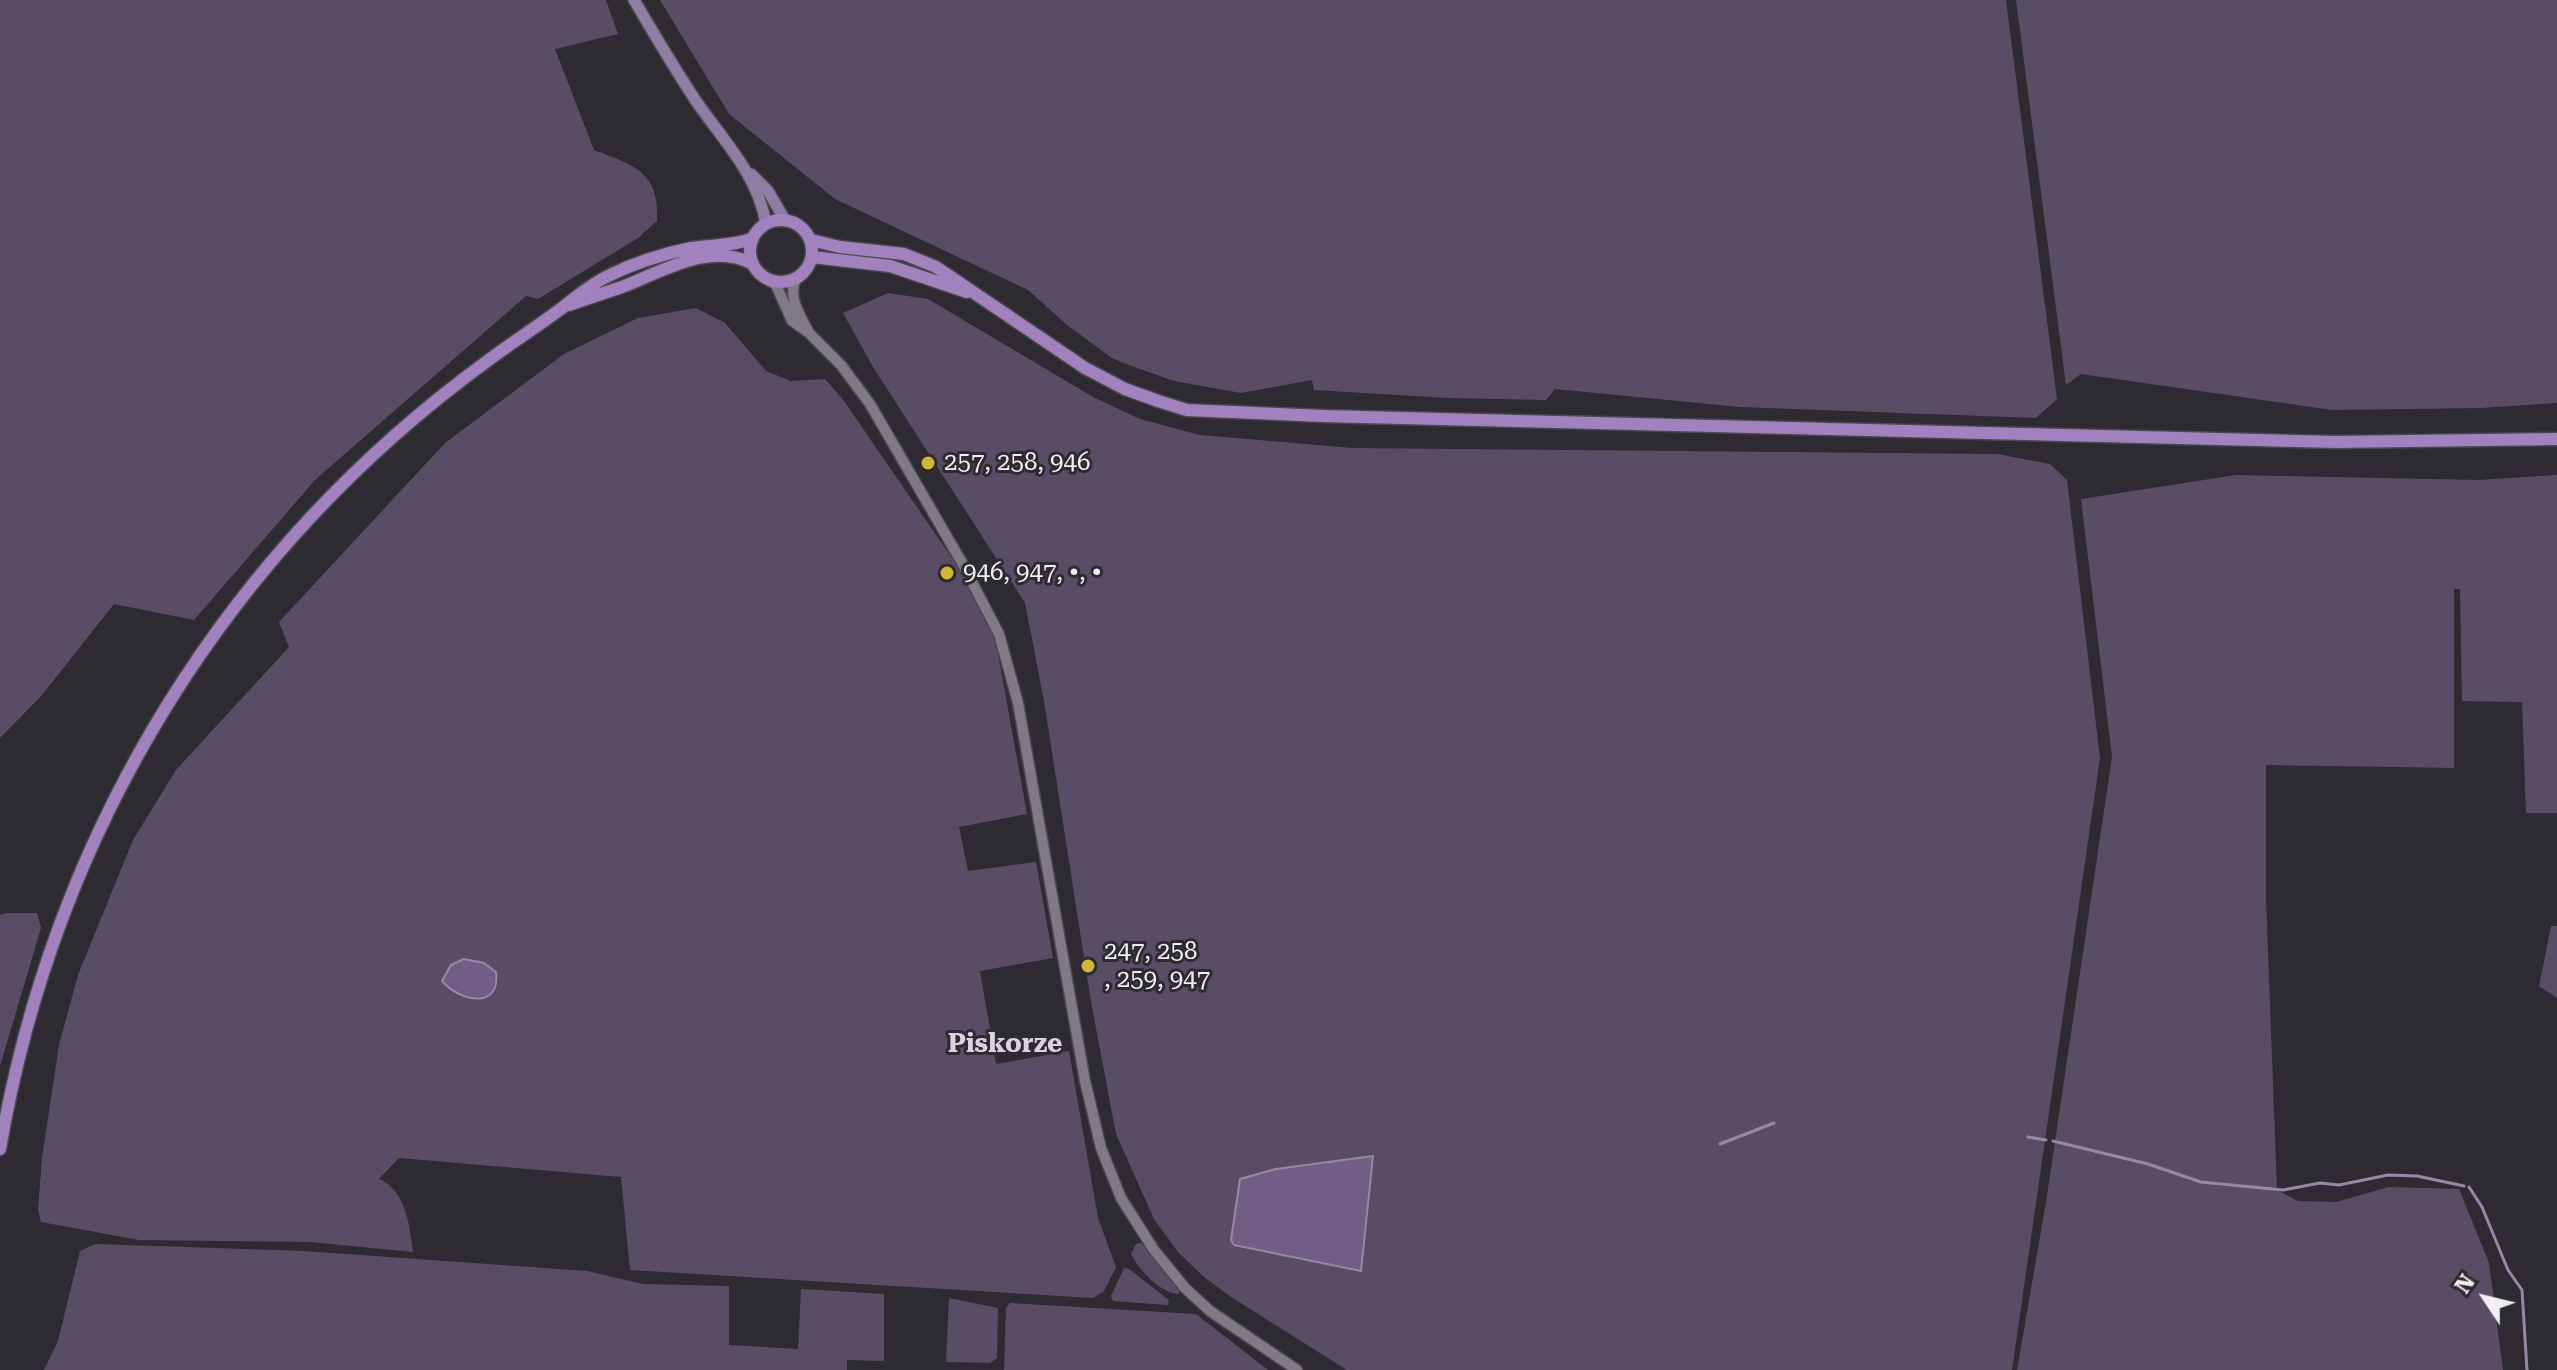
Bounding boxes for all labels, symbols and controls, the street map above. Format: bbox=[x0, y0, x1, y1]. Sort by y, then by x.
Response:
place label: 257, 258, 946 bbox=[944, 449, 1090, 477]
marker: 257, 258, 946 bbox=[919, 454, 937, 472]
place label: 946, 947, •, • bbox=[963, 559, 1102, 587]
marker: 946, 947, •, • bbox=[938, 564, 956, 582]
place label: 247, 258 , 259, 947 bbox=[1104, 938, 1210, 994]
marker: 247, 258 , 259, 947 bbox=[1079, 957, 1097, 975]
district label: Piskorze bbox=[948, 1028, 1062, 1060]
north arrow bbox=[2445, 1258, 2525, 1338]
text: N bbox=[2450, 1270, 2480, 1298]

